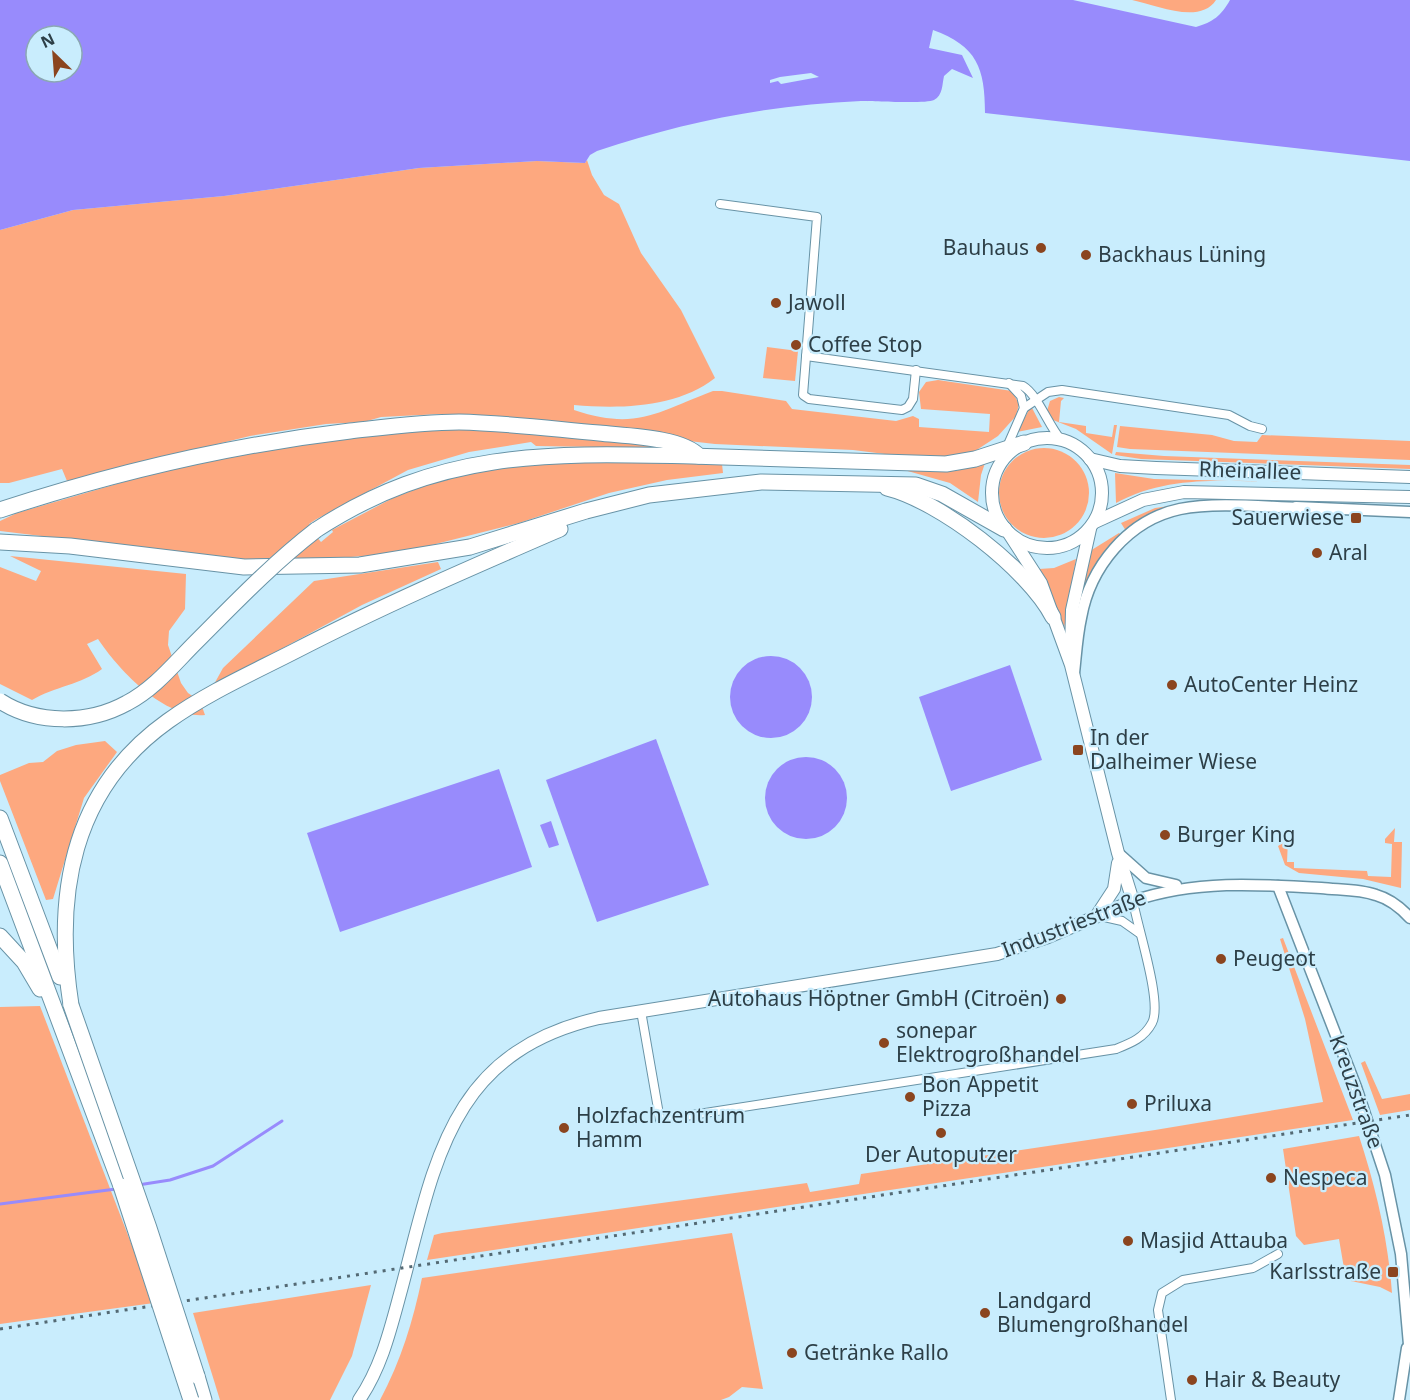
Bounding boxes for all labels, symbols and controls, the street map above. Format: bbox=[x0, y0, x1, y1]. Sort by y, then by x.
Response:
north arrow bbox=[24, 24, 84, 84]
text: N bbox=[37, 28, 58, 53]
place label: Bauhaus bbox=[943, 233, 1029, 261]
place label: Backhaus Lüning bbox=[1098, 240, 1266, 268]
marker: Bauhaus bbox=[1034, 241, 1048, 255]
marker: Backhaus Lüning bbox=[1079, 248, 1093, 262]
place label: Jawoll bbox=[786, 288, 846, 316]
marker: Jawoll bbox=[769, 296, 783, 310]
place label: Coffee Stop bbox=[808, 330, 922, 358]
marker: Coffee Stop bbox=[789, 338, 803, 352]
street label: Rheinallee bbox=[1198, 454, 1302, 486]
place label: Sauerwiese bbox=[1232, 503, 1344, 531]
marker: Sauerwiese bbox=[1349, 511, 1363, 525]
place label: Aral bbox=[1329, 538, 1368, 566]
marker: Aral bbox=[1310, 546, 1324, 560]
place label: AutoCenter Heinz bbox=[1184, 670, 1358, 698]
marker: AutoCenter Heinz bbox=[1165, 678, 1179, 692]
place label: In der Dalheimer Wiese bbox=[1090, 723, 1257, 775]
marker: In der Dalheimer Wiese bbox=[1071, 743, 1085, 757]
place label: Burger King bbox=[1177, 820, 1295, 848]
marker: Burger King bbox=[1158, 828, 1172, 842]
street label: Industriestraße bbox=[998, 883, 1150, 963]
place label: Peugeot bbox=[1233, 944, 1316, 972]
marker: Peugeot bbox=[1214, 952, 1228, 966]
place label: Autohaus Höptner GmbH (Citroën) bbox=[708, 984, 1049, 1012]
marker: Autohaus Höptner GmbH (Citroën) bbox=[1054, 992, 1068, 1006]
place label: sonepar Elektrogroßhandel bbox=[896, 1016, 1080, 1068]
street label: Kreuzstraße bbox=[1323, 1031, 1390, 1152]
marker: sonepar Elektrogroßhandel bbox=[877, 1036, 891, 1050]
place label: Bon Appetit Pizza bbox=[922, 1070, 1039, 1122]
place label: Priluxa bbox=[1144, 1089, 1212, 1117]
marker: Bon Appetit Pizza bbox=[903, 1090, 917, 1104]
marker: Priluxa bbox=[1125, 1097, 1139, 1111]
place label: Holzfachzentrum Hamm bbox=[576, 1101, 745, 1153]
marker: Holzfachzentrum Hamm bbox=[557, 1121, 571, 1135]
marker: Der Autoputzer bbox=[934, 1126, 948, 1140]
place label: Der Autoputzer bbox=[865, 1140, 1017, 1168]
place label: Nespeca bbox=[1283, 1163, 1367, 1191]
marker: Nespeca bbox=[1264, 1171, 1278, 1185]
place label: Masjid Attauba bbox=[1140, 1226, 1288, 1254]
marker: Masjid Attauba bbox=[1121, 1234, 1135, 1248]
place label: Karlsstraße bbox=[1269, 1257, 1381, 1285]
marker: Karlsstraße bbox=[1386, 1265, 1400, 1279]
place label: Landgard Blumengroßhandel bbox=[997, 1286, 1189, 1338]
marker: Landgard Blumengroßhandel bbox=[978, 1306, 992, 1320]
place label: Getränke Rallo bbox=[804, 1338, 949, 1366]
marker: Getränke Rallo bbox=[785, 1346, 799, 1360]
place label: Hair & Beauty bbox=[1204, 1365, 1341, 1393]
marker: Hair & Beauty bbox=[1185, 1373, 1199, 1387]

